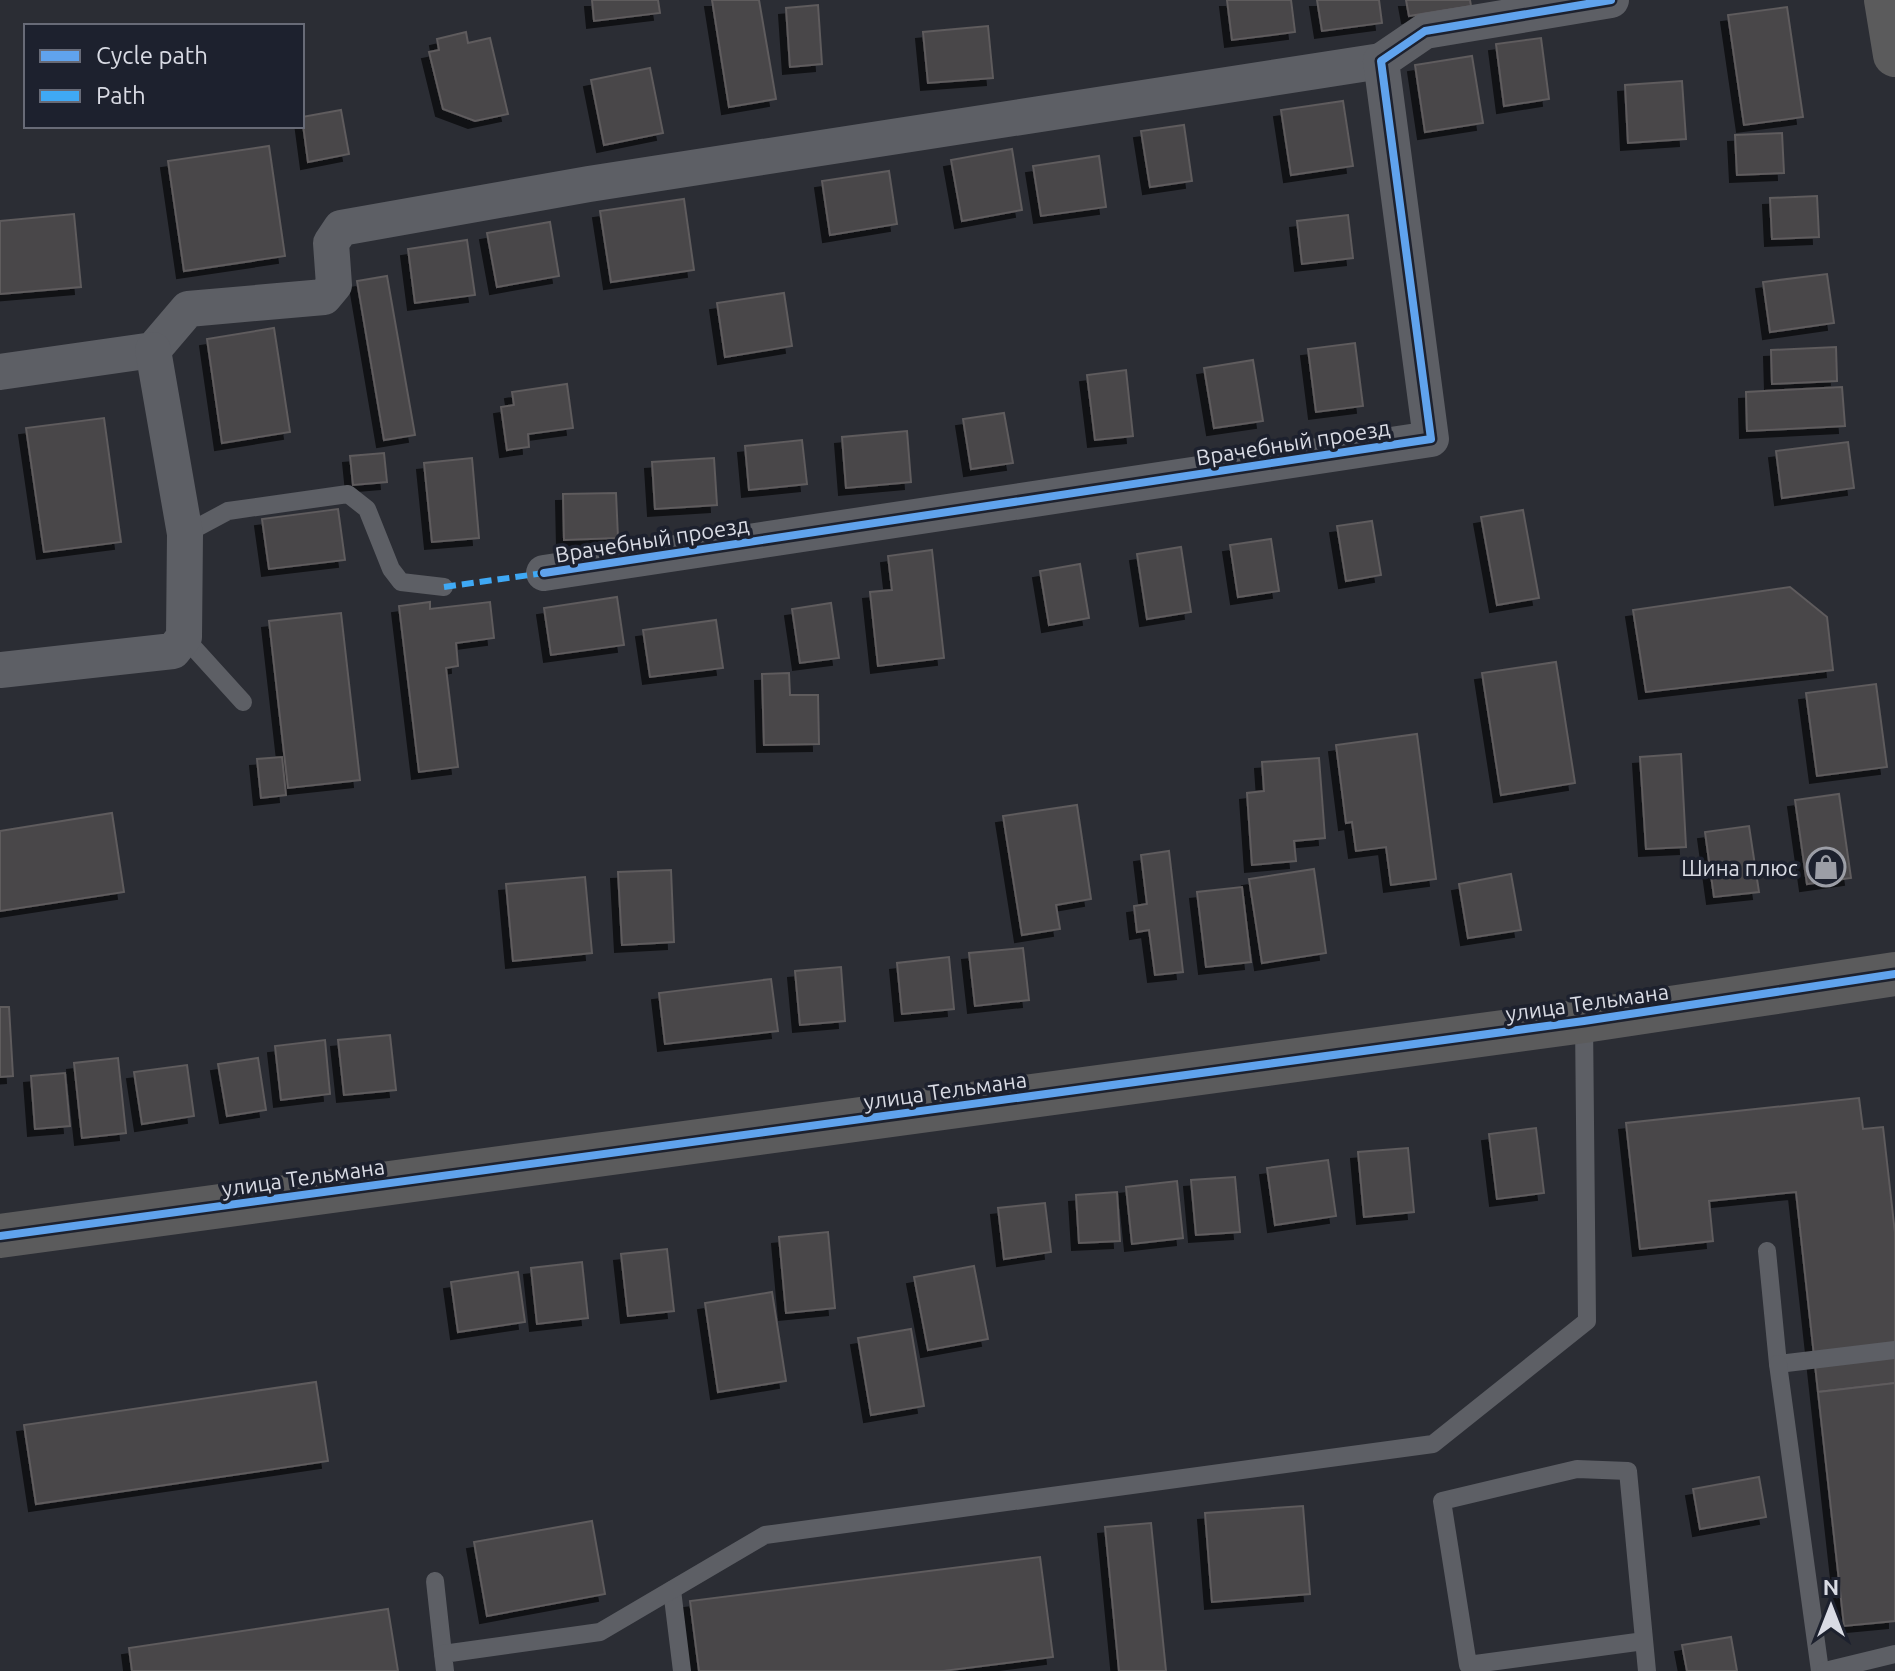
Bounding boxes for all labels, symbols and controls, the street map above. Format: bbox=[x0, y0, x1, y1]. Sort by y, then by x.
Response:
legend bbox=[24, 24, 304, 128]
text: Cycle path bbox=[96, 42, 208, 69]
text: Path bbox=[96, 82, 146, 109]
street label: Врачебный проезд bbox=[1194, 414, 1392, 470]
street label: Врачебный проезд bbox=[553, 511, 751, 567]
shop icon: Шина плюс bbox=[1805, 846, 1847, 888]
place label: Шина плюс bbox=[1681, 855, 1798, 880]
street label: улица Тельмана bbox=[1504, 978, 1670, 1026]
street label: улица Тельмана bbox=[862, 1066, 1028, 1114]
street label: улица Тельмана bbox=[220, 1153, 386, 1201]
north arrow bbox=[1791, 1567, 1871, 1647]
text: N bbox=[1823, 1574, 1839, 1599]

